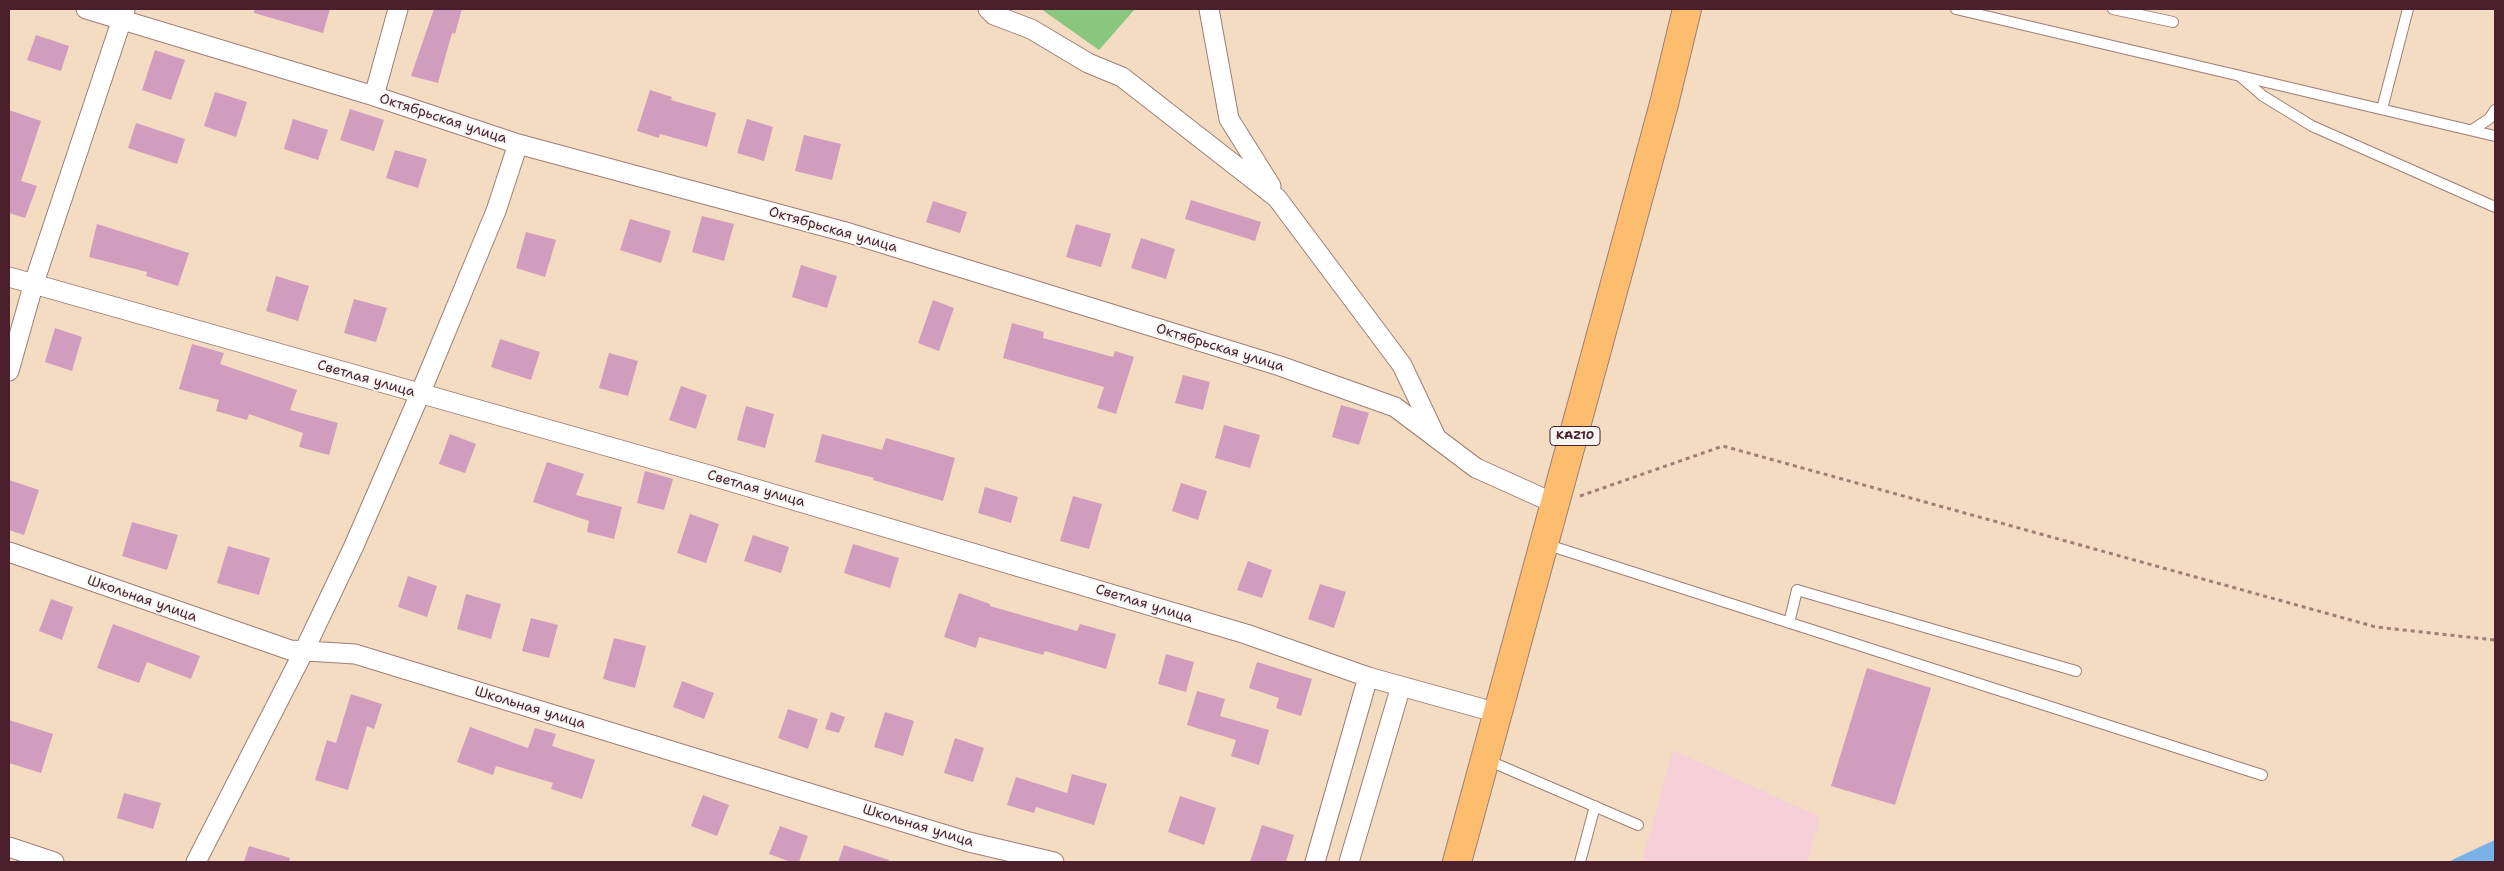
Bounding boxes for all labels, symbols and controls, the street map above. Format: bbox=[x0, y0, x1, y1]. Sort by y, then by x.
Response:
street label: Октябрьская улица bbox=[377, 90, 509, 148]
street label: Октябрьская улица bbox=[767, 204, 899, 256]
street label: Октябрьская улица bbox=[1154, 320, 1286, 376]
street label: Светлая улица bbox=[315, 357, 417, 401]
road number: KAZ10 bbox=[1550, 426, 1600, 446]
street label: Светлая улица bbox=[705, 467, 807, 511]
street label: Школьная улица bbox=[85, 572, 199, 626]
street label: Светлая улица bbox=[1093, 581, 1195, 627]
street label: Школьная улица bbox=[472, 683, 588, 733]
street label: Школьная улица bbox=[860, 801, 976, 851]

